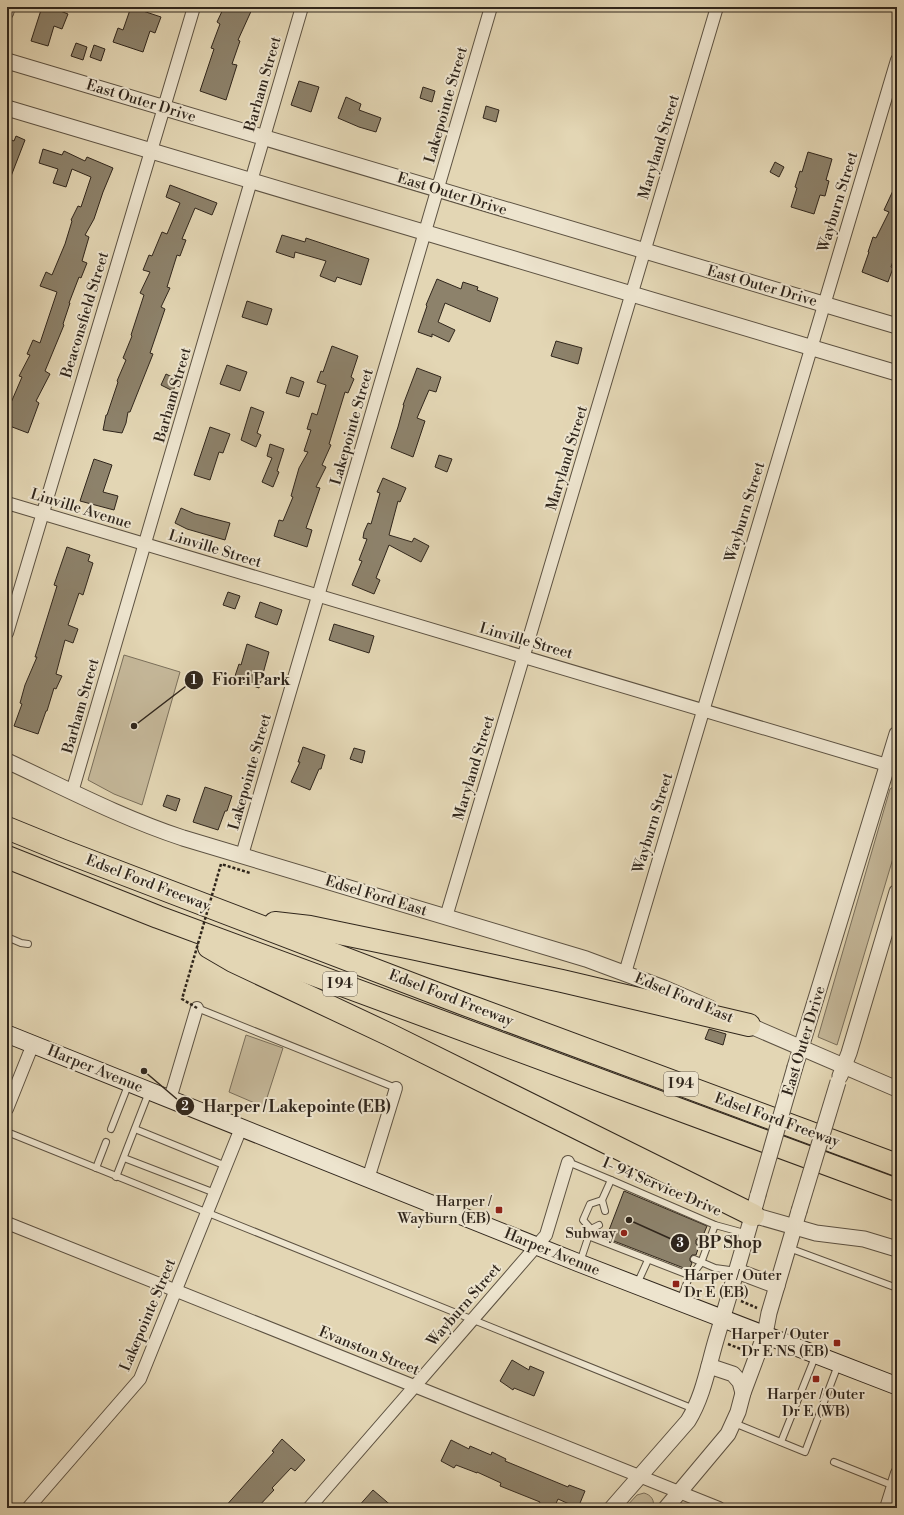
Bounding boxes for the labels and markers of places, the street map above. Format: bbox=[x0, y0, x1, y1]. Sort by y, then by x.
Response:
callout: Fiori Park bbox=[184, 666, 298, 694]
callout: Harper / Lakepointe (EB) bbox=[175, 1092, 399, 1120]
place label: Harper / Wayburn (EB) bbox=[397, 1192, 492, 1228]
marker: Harper / Wayburn (EB) bbox=[494, 1205, 504, 1215]
place label: Subway bbox=[565, 1224, 617, 1243]
marker: Subway bbox=[619, 1228, 629, 1238]
callout: BP Shop bbox=[670, 1229, 771, 1257]
place label: Harper / Outer Dr E (EB) bbox=[684, 1266, 782, 1302]
marker: Harper / Outer Dr E (EB) bbox=[671, 1279, 681, 1289]
place label: Harper / Outer Dr E NS (EB) bbox=[731, 1325, 830, 1361]
marker: Harper / Outer Dr E NS (EB) bbox=[832, 1338, 842, 1348]
marker: Harper / Outer Dr E (WB) bbox=[811, 1374, 821, 1384]
place label: Harper / Outer Dr E (WB) bbox=[767, 1385, 865, 1421]

